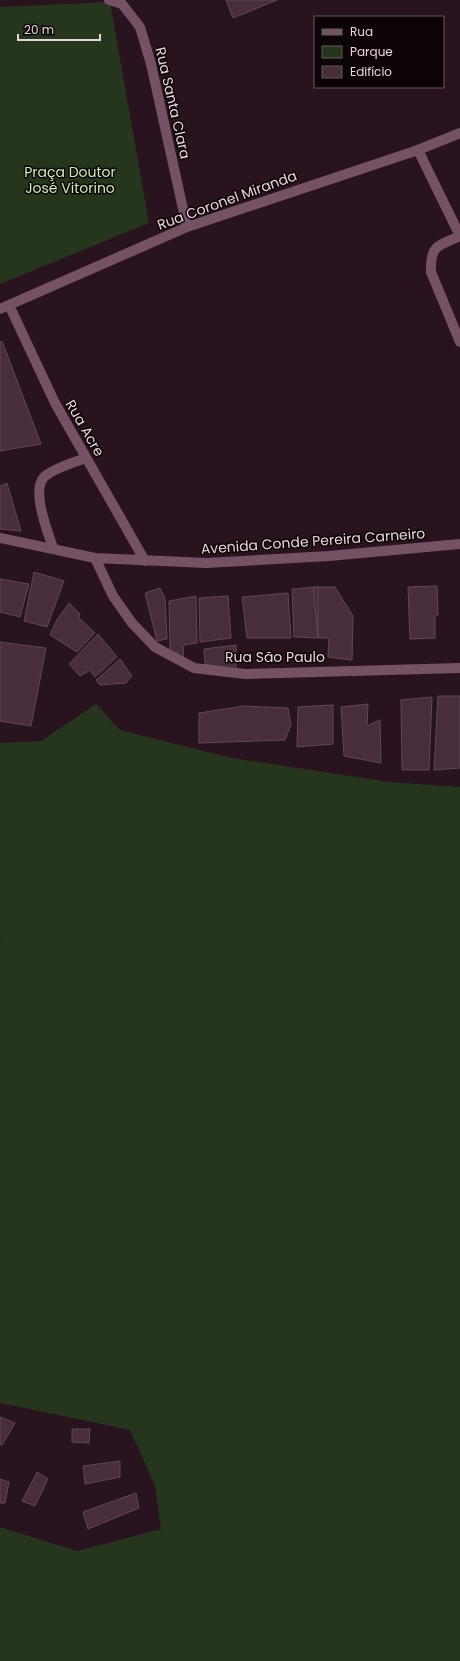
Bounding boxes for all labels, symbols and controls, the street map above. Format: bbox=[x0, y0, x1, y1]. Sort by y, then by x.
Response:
scale bar bbox=[18, 16, 100, 42]
legend bbox=[314, 16, 444, 88]
text: 20 m bbox=[24, 21, 54, 38]
text: Rua bbox=[350, 23, 373, 40]
text: Parque bbox=[350, 43, 393, 60]
street label: Rua Santa Clara bbox=[150, 45, 196, 161]
text: Edifício bbox=[350, 63, 392, 80]
park label: Praça Doutor José Vitorino bbox=[24, 162, 116, 198]
street label: Rua Coronel Miranda bbox=[154, 165, 300, 235]
street label: Rua Acre bbox=[61, 396, 109, 460]
street label: Avenida Conde Pereira Carneiro bbox=[200, 523, 426, 559]
street label: Rua São Paulo bbox=[225, 647, 325, 667]

